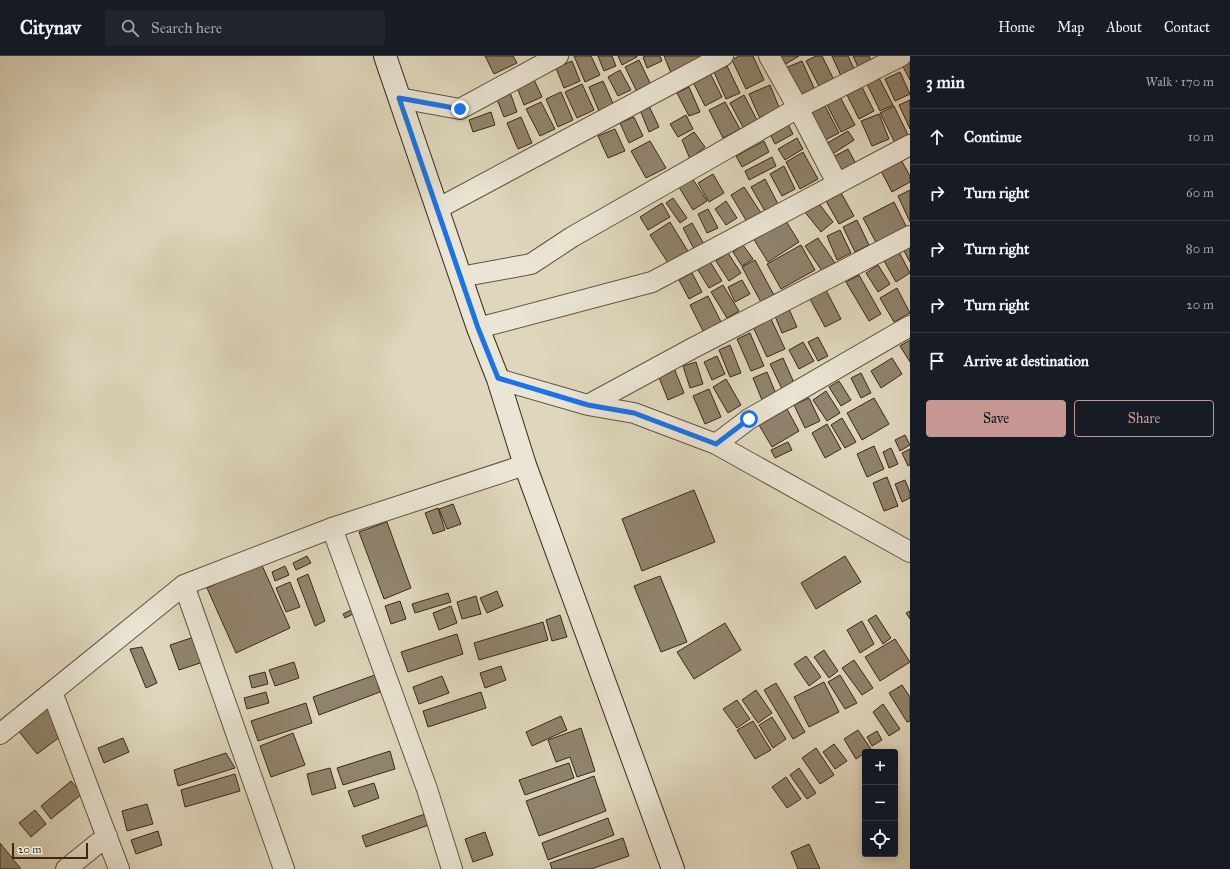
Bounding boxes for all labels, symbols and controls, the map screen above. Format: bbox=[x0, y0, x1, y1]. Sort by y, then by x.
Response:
search box bbox=[105, 10, 385, 46]
text: Citynav bbox=[20, 16, 81, 39]
icon: search bbox=[119, 17, 141, 39]
text: Search here bbox=[151, 19, 222, 37]
text: Home bbox=[998, 19, 1035, 36]
text: Map bbox=[1057, 19, 1084, 36]
text: About bbox=[1106, 19, 1142, 36]
text: Contact bbox=[1164, 19, 1210, 36]
text: 3 min bbox=[926, 72, 965, 93]
text: Walk · 170 m bbox=[1145, 74, 1214, 90]
route end bbox=[451, 100, 469, 118]
icon: ahead bbox=[926, 126, 948, 148]
text: Continue bbox=[964, 128, 1022, 146]
text: 10 m bbox=[1188, 129, 1214, 145]
icon: right bbox=[926, 182, 948, 204]
text: Turn right bbox=[964, 184, 1029, 202]
text: 60 m bbox=[1186, 185, 1214, 201]
icon: right bbox=[926, 238, 948, 260]
text: Turn right bbox=[964, 240, 1029, 258]
text: 80 m bbox=[1186, 241, 1214, 257]
icon: right bbox=[926, 294, 948, 316]
text: Turn right bbox=[964, 296, 1029, 314]
text: 20 m bbox=[1186, 297, 1214, 313]
icon: arrive bbox=[926, 350, 948, 372]
text: Arrive at destination bbox=[964, 352, 1089, 370]
button: Save bbox=[926, 400, 1066, 437]
button: Share bbox=[1074, 400, 1214, 437]
route start bbox=[740, 410, 758, 428]
map controls bbox=[862, 749, 898, 857]
button: + bbox=[862, 749, 898, 785]
button: − bbox=[862, 785, 898, 821]
button: locate bbox=[862, 821, 898, 857]
scale bar bbox=[12, 841, 88, 860]
text: 20 m bbox=[18, 843, 41, 856]

